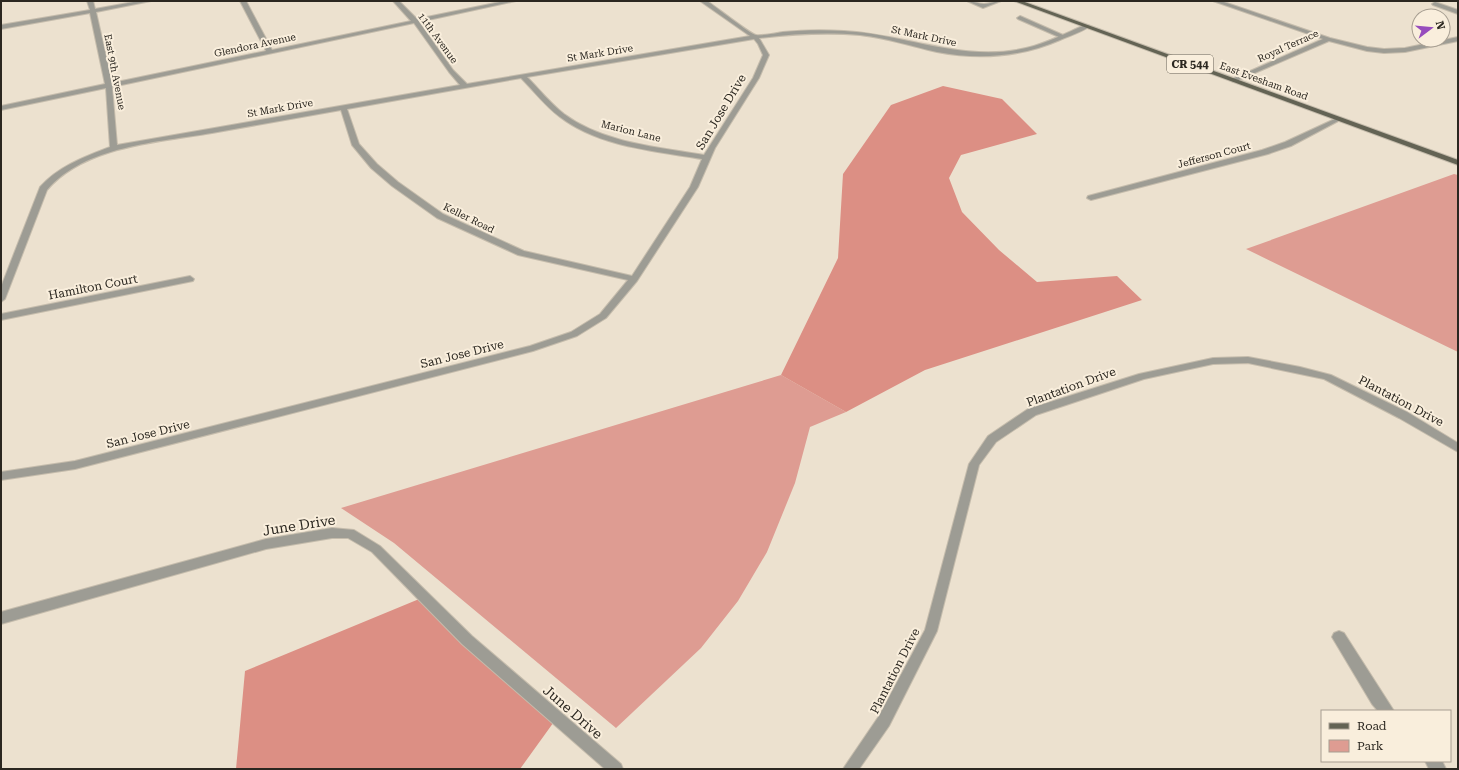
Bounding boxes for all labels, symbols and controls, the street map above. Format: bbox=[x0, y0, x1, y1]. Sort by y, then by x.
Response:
north arrow bbox=[1411, 8, 1451, 48]
street label: 11th Avenue bbox=[416, 11, 460, 66]
text: N bbox=[1433, 20, 1448, 32]
street label: St Mark Drive bbox=[890, 24, 958, 48]
street label: Royal Terrace bbox=[1256, 27, 1321, 64]
street label: Glendora Avenue bbox=[213, 31, 297, 59]
street label: East 9th Avenue bbox=[102, 33, 128, 111]
street label: St Mark Drive bbox=[566, 42, 634, 64]
road number: CR 544 bbox=[1167, 55, 1213, 73]
street label: East Evesham Road bbox=[1218, 60, 1310, 102]
street label: San Jose Drive bbox=[693, 71, 749, 152]
street label: St Mark Drive bbox=[246, 97, 314, 119]
street label: Marion Lane bbox=[600, 118, 662, 144]
street label: Jefferson Court bbox=[1176, 140, 1252, 170]
street label: Keller Road bbox=[442, 201, 497, 235]
street label: Hamilton Court bbox=[47, 271, 139, 303]
street label: San Jose Drive bbox=[419, 337, 506, 371]
street label: Plantation Drive bbox=[1024, 364, 1118, 410]
street label: Plantation Drive bbox=[1356, 373, 1446, 429]
street label: San Jose Drive bbox=[105, 417, 192, 451]
street label: June Drive bbox=[262, 511, 337, 539]
street label: Plantation Drive bbox=[867, 626, 923, 716]
street label: June Drive bbox=[540, 682, 606, 742]
legend bbox=[1321, 710, 1451, 762]
text: Road bbox=[1357, 719, 1387, 733]
text: Park bbox=[1357, 739, 1384, 753]

